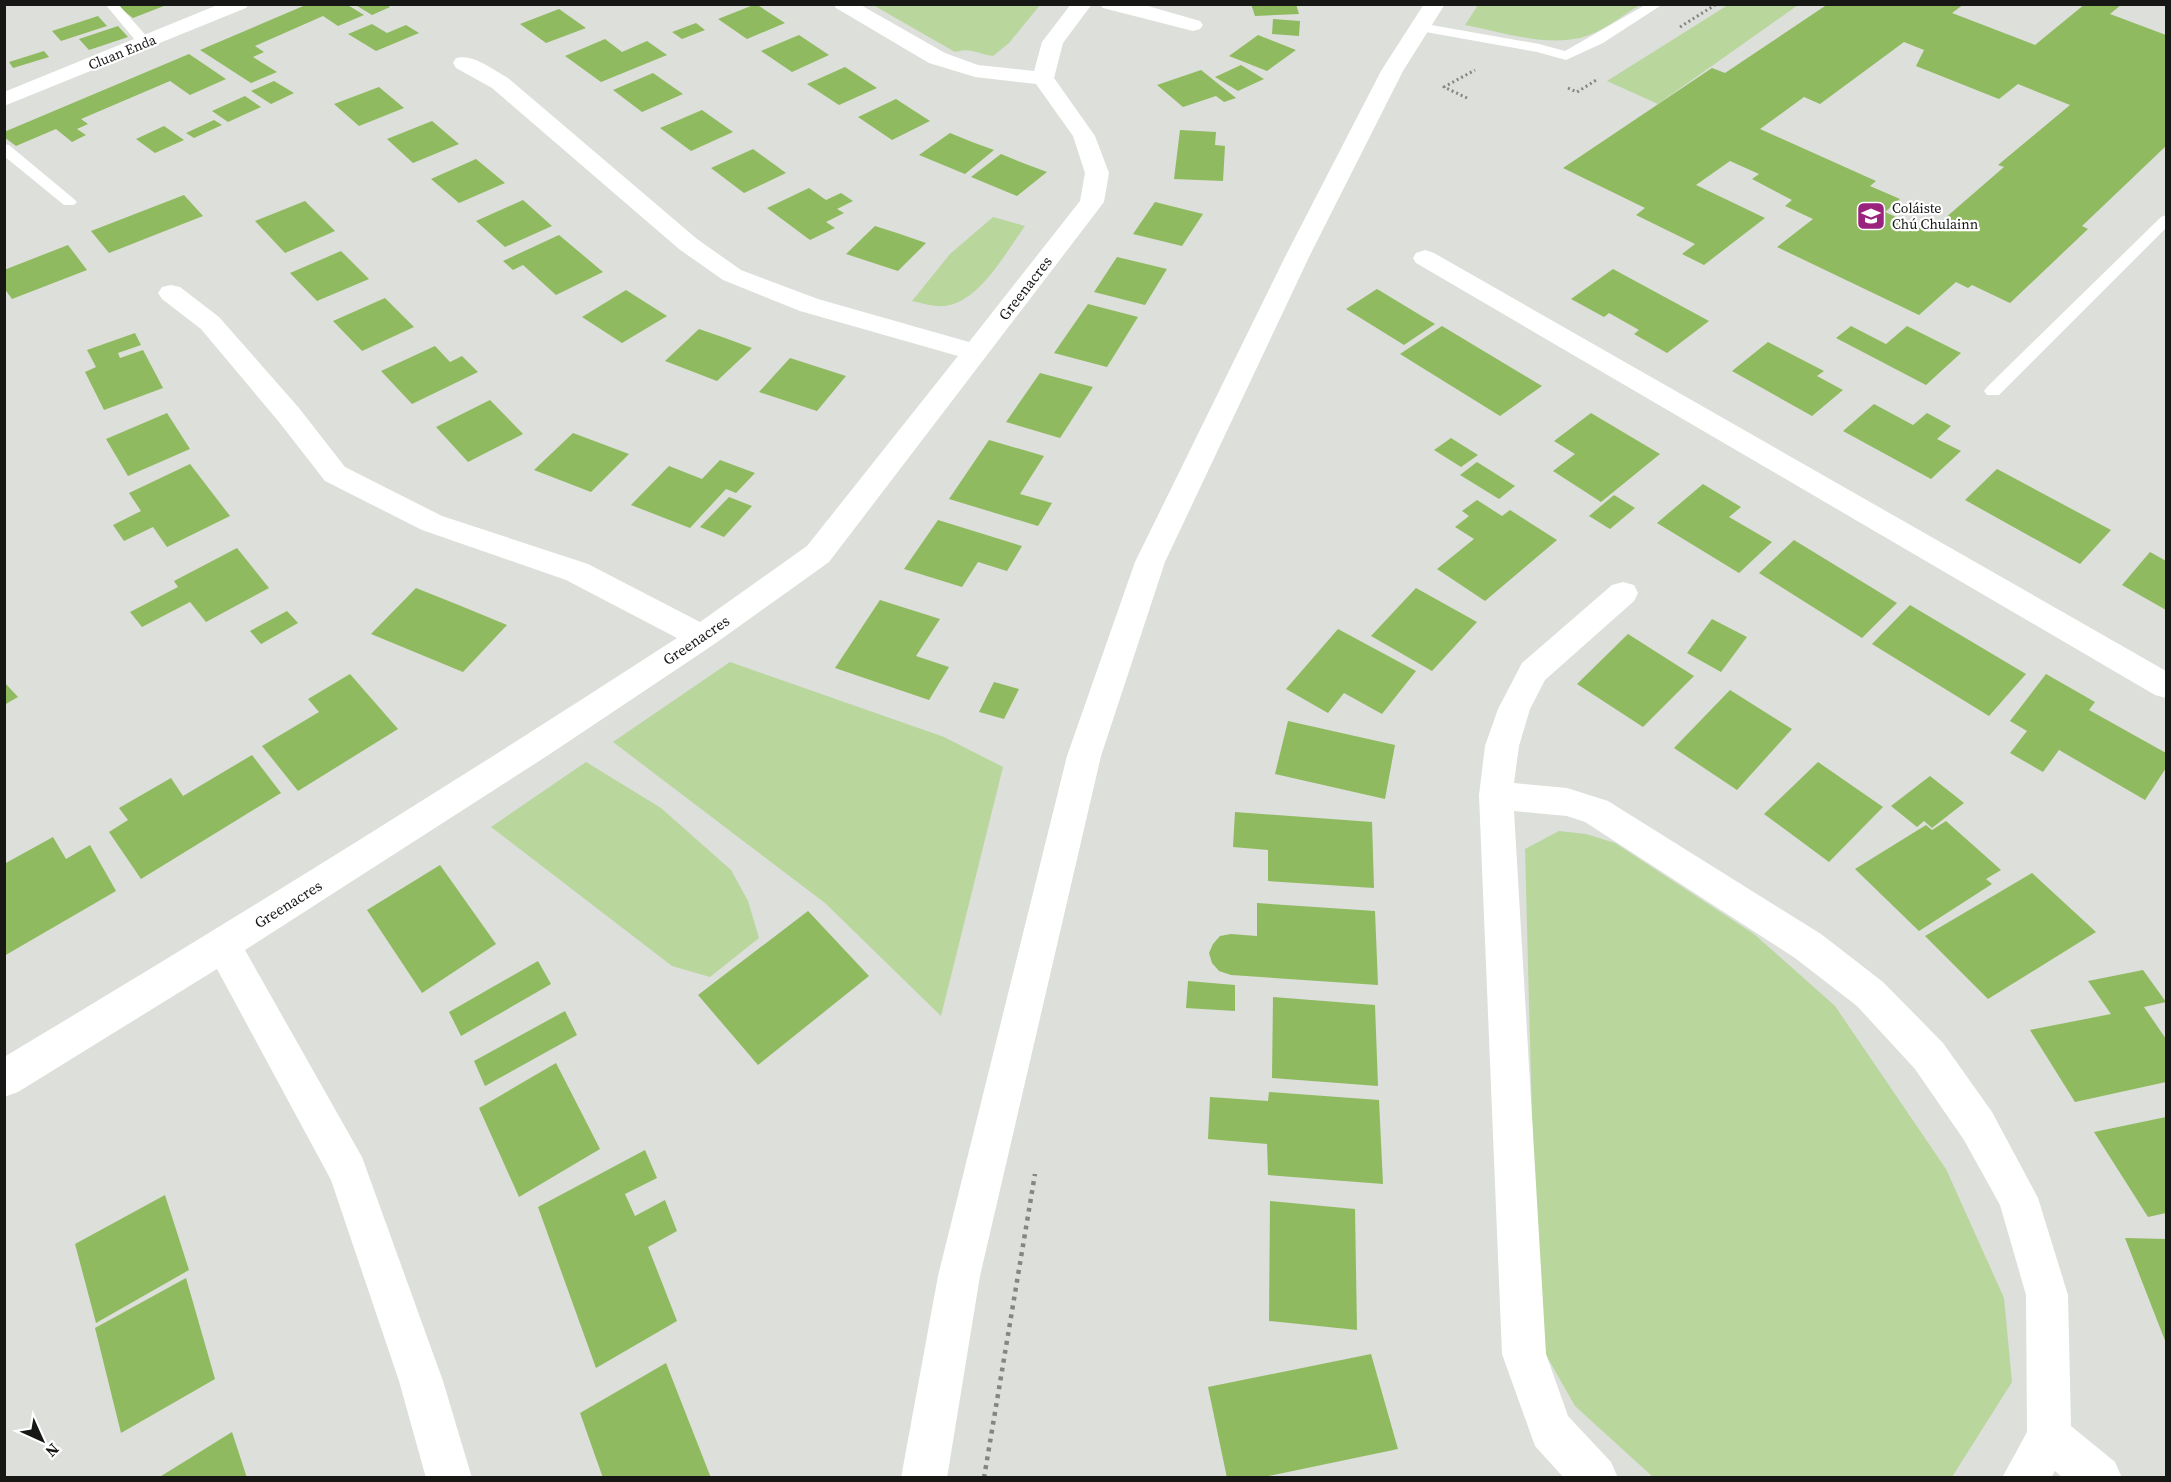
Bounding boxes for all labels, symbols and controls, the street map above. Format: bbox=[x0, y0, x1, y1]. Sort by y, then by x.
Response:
street label: Cluan Enda bbox=[85, 29, 160, 75]
place label: Coláiste Chú Chulainn bbox=[1892, 198, 1979, 234]
school or university icon: Coláiste Chú Chulainn bbox=[1855, 200, 1887, 232]
street label: Greenacres bbox=[993, 252, 1057, 324]
street label: Greenacres bbox=[659, 610, 733, 670]
street label: Greenacres bbox=[250, 875, 326, 933]
north arrow bbox=[12, 1410, 72, 1470]
text: N bbox=[40, 1439, 65, 1463]

